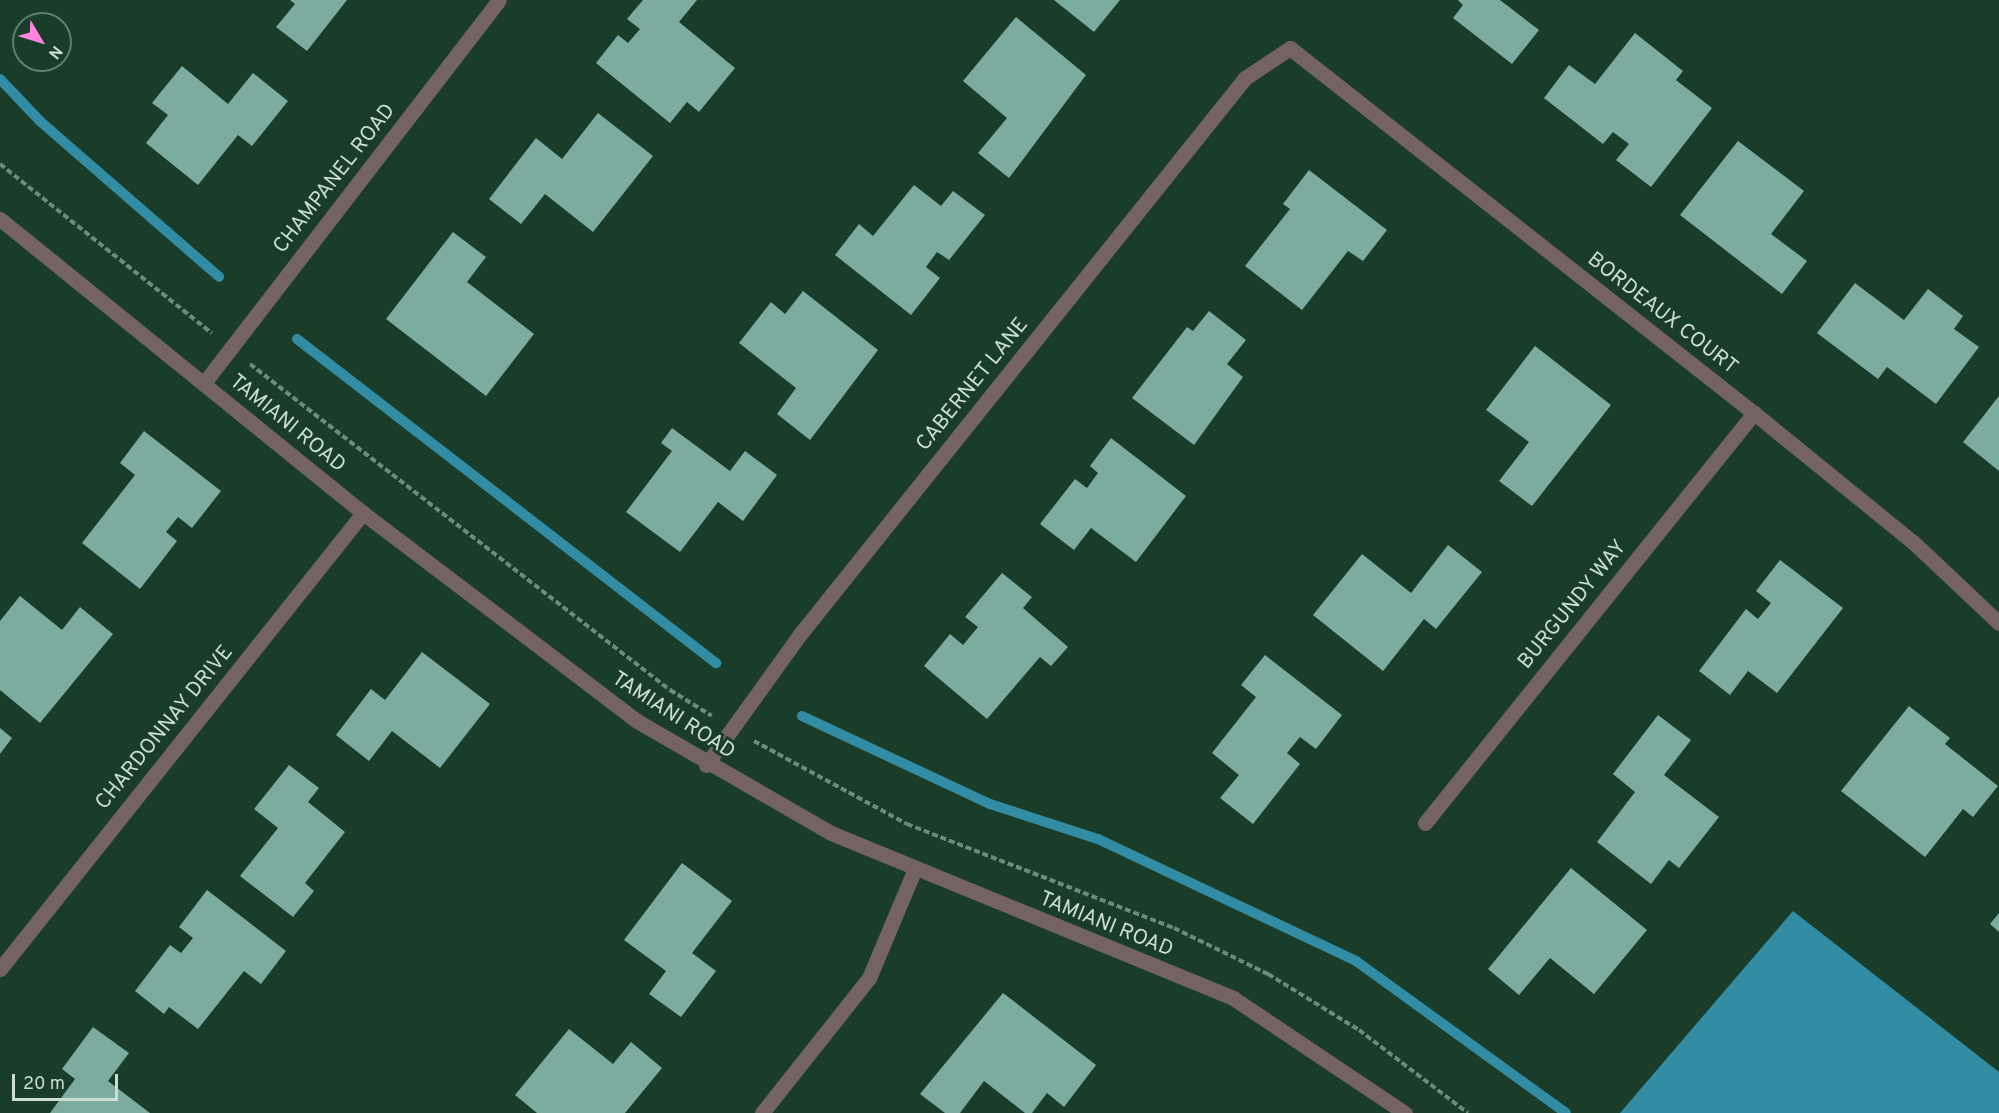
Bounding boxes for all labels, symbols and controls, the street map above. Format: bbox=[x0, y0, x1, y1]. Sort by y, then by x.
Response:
north arrow bbox=[12, 12, 72, 72]
text: N bbox=[43, 41, 66, 63]
street label: CHAMPANEL ROAD bbox=[269, 99, 401, 259]
street label: BORDEAUX COURT bbox=[1582, 247, 1742, 381]
street label: CABERNET LANE bbox=[911, 313, 1035, 457]
street label: TAMIANI ROAD bbox=[224, 370, 350, 478]
street label: BURGUNDY WAY bbox=[1513, 535, 1633, 675]
street label: CHARDONNAY DRIVE bbox=[91, 640, 239, 816]
street label: TAMIANI ROAD bbox=[607, 667, 739, 765]
street label: TAMIANI ROAD bbox=[1035, 887, 1177, 963]
scale bar bbox=[15, 1062, 122, 1100]
text: 20 m bbox=[23, 1073, 65, 1096]

